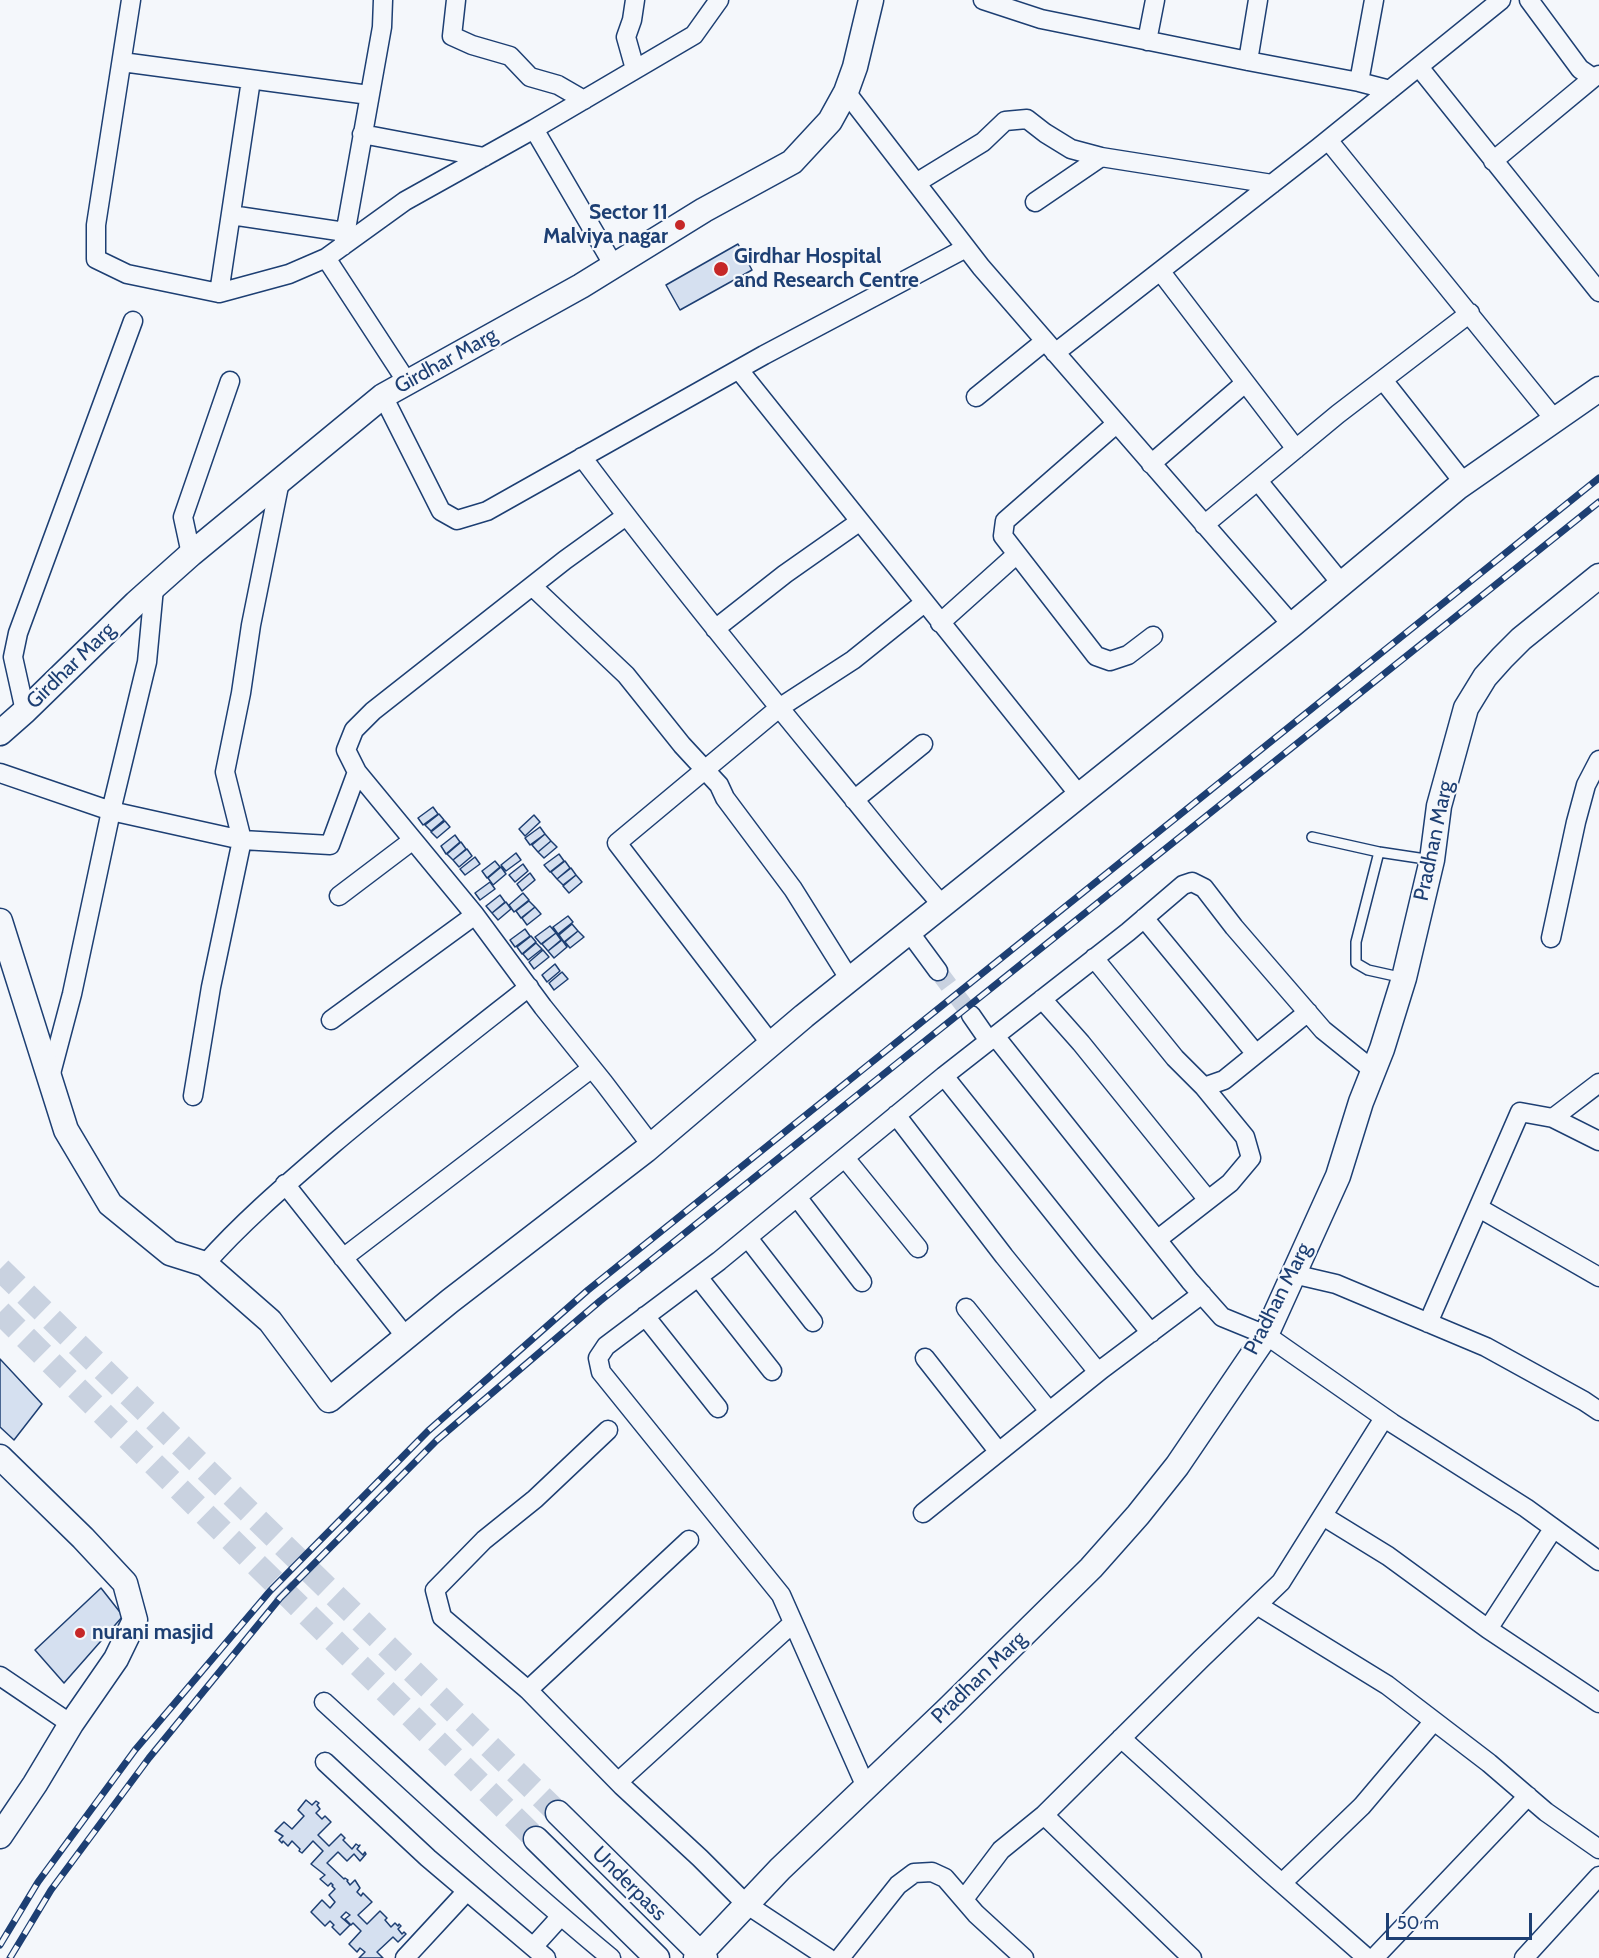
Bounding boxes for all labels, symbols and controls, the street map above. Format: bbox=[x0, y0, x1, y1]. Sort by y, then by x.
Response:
place label: Sector 11 Malviya nagar bbox=[543, 200, 668, 250]
marker: Sector 11 Malviya nagar bbox=[673, 218, 687, 232]
place label: Girdhar Hospital and Research Centre bbox=[734, 244, 919, 294]
marker: Girdhar Hospital and Research Centre bbox=[712, 260, 730, 278]
street label: Girdhar Marg bbox=[390, 323, 502, 399]
street label: Girdhar Marg bbox=[22, 618, 120, 714]
street label: Pradhan Marg bbox=[1409, 779, 1459, 903]
street label: Pradhan Marg bbox=[1239, 1239, 1317, 1359]
place label: nurani masjid bbox=[92, 1620, 213, 1646]
marker: nurani masjid bbox=[73, 1626, 87, 1640]
street label: Pradhan Marg bbox=[926, 1627, 1032, 1729]
street label: Underpass bbox=[587, 1842, 671, 1926]
scale bar bbox=[1389, 1901, 1534, 1939]
text: 50 m bbox=[1397, 1912, 1439, 1934]

